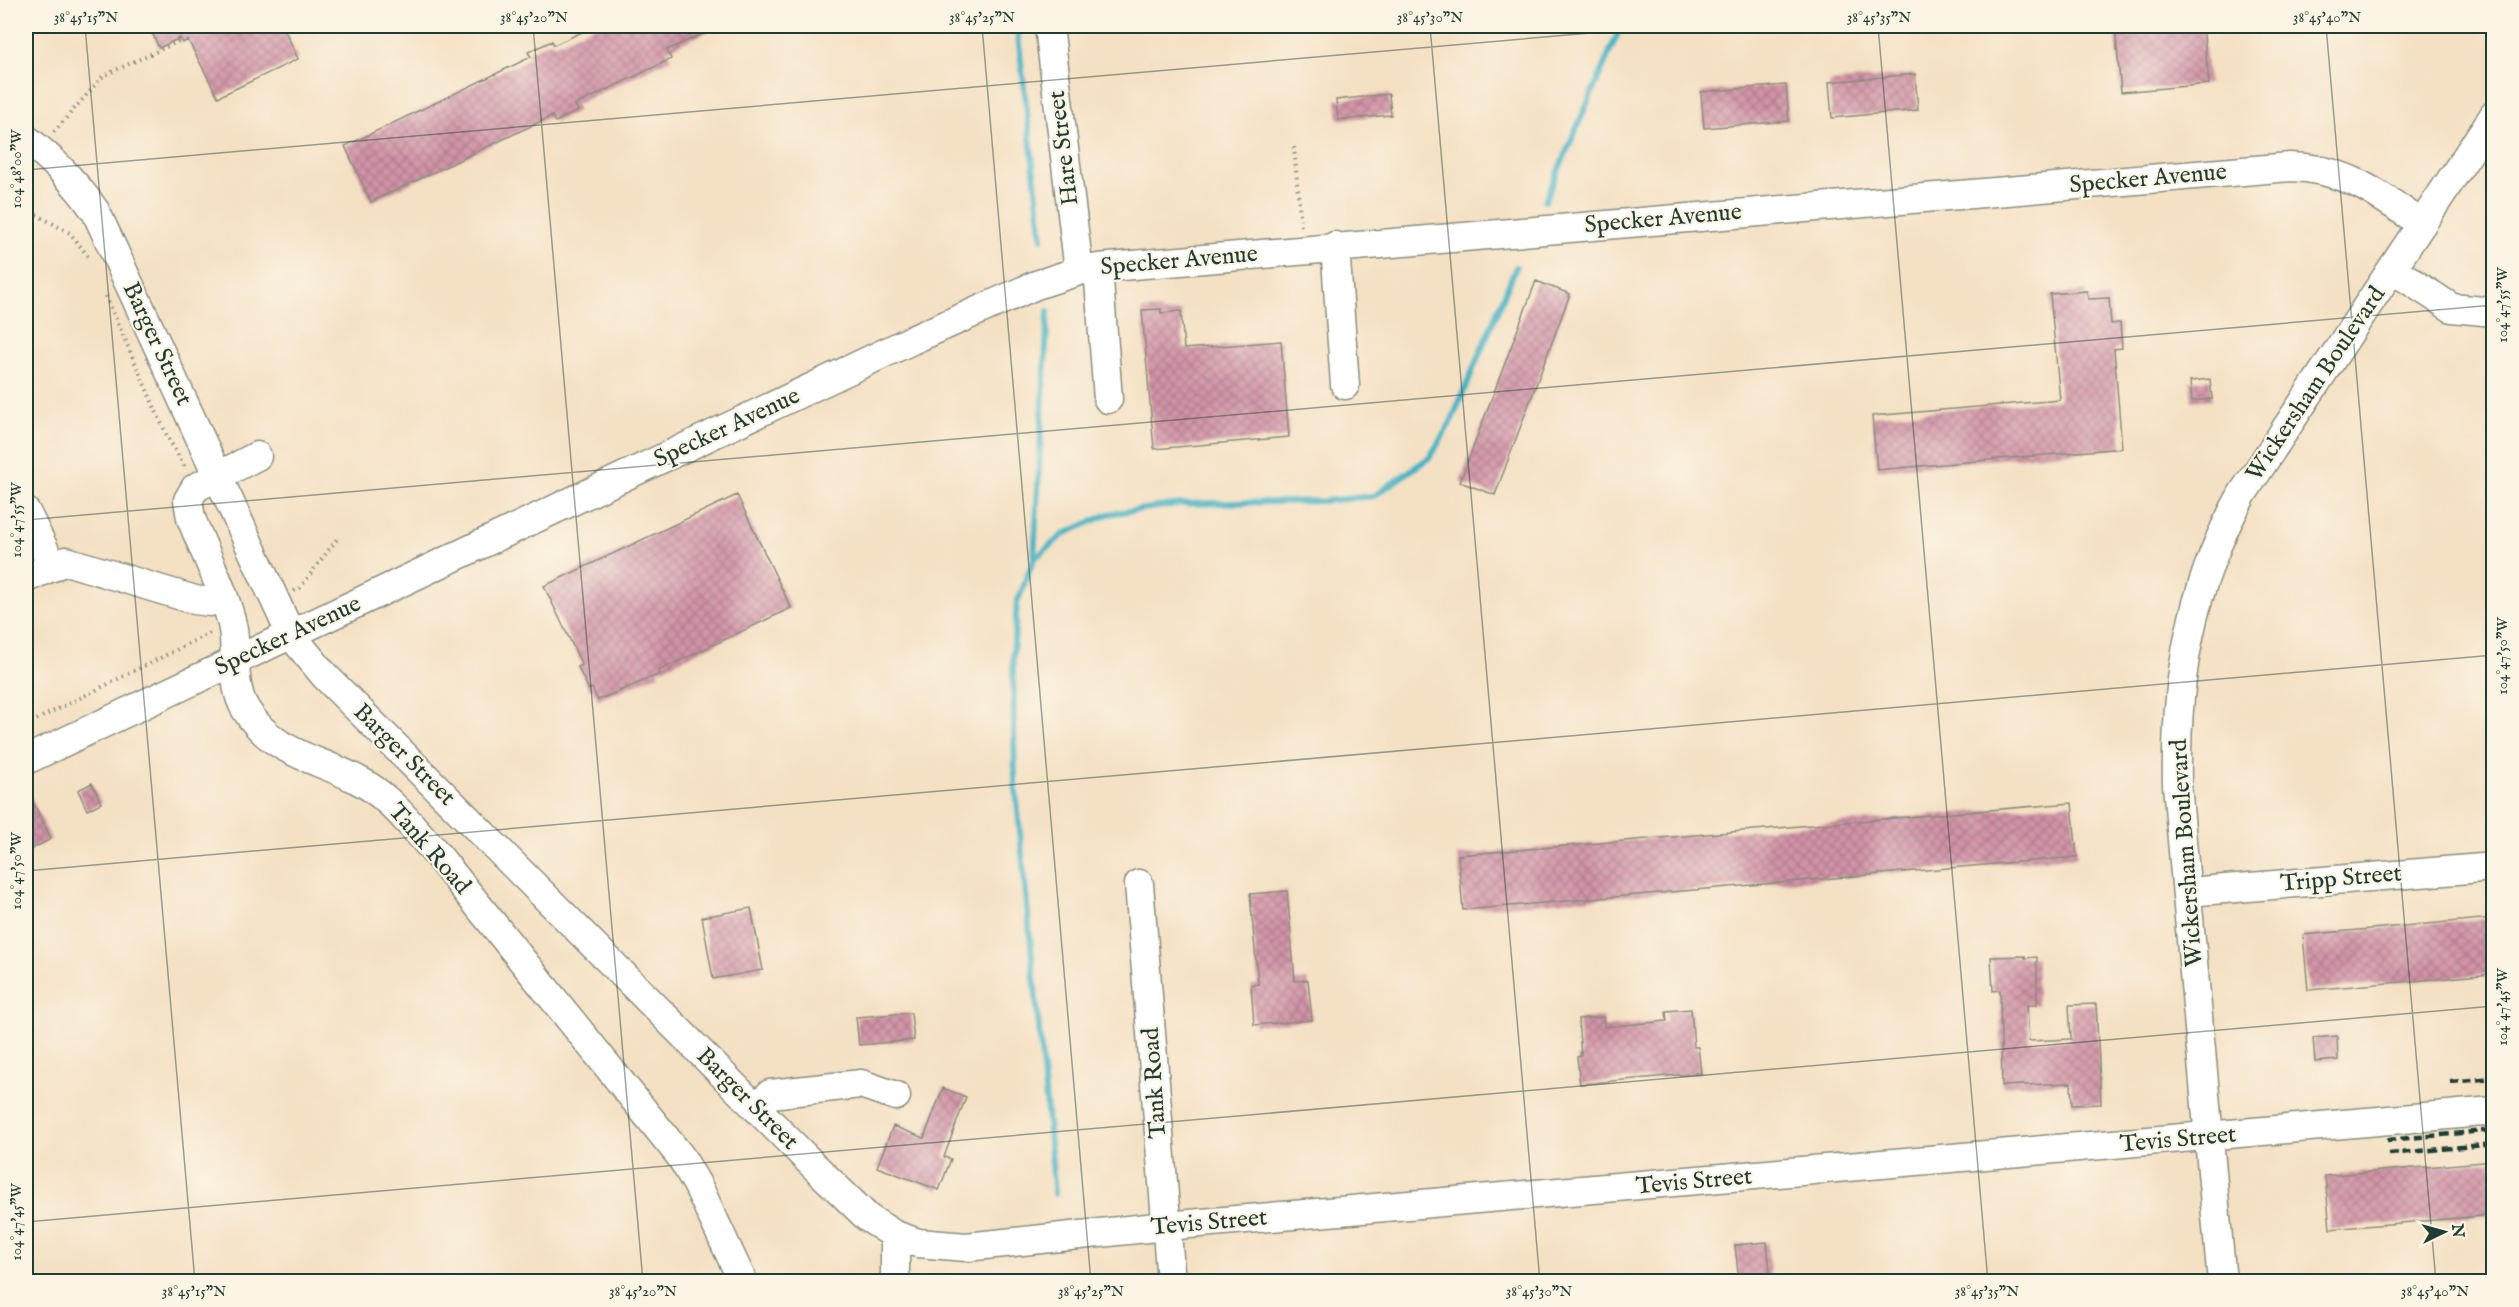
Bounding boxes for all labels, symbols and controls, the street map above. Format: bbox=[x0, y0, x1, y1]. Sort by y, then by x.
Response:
text: 38°45'15"N bbox=[54, 8, 118, 27]
text: 38°45'20"N bbox=[500, 8, 568, 27]
text: 38°45'25"N bbox=[949, 8, 1015, 27]
text: 38°45'30"N bbox=[1397, 8, 1463, 27]
text: 38°45'35"N bbox=[1847, 8, 1911, 27]
text: 38°45'40"N bbox=[2293, 8, 2361, 27]
street label: Hare Street bbox=[1042, 89, 1086, 207]
text: 104°48'00"W bbox=[7, 129, 26, 208]
street label: Specker Avenue bbox=[2068, 157, 2228, 201]
street label: Specker Avenue bbox=[1583, 197, 1743, 241]
street label: Specker Avenue bbox=[1099, 239, 1259, 283]
text: 104°47'55"W bbox=[2493, 266, 2512, 343]
street label: Barger Street bbox=[115, 277, 199, 411]
street label: Wickersham Boulevard bbox=[2239, 280, 2393, 487]
street label: Specker Avenue bbox=[649, 381, 805, 475]
text: 104°47'55"W bbox=[7, 481, 26, 558]
street label: Specker Avenue bbox=[210, 589, 366, 683]
text: 104°47'50"W bbox=[2493, 617, 2512, 695]
street label: Barger Street bbox=[346, 697, 462, 813]
street label: Wickersham Boulevard bbox=[2164, 738, 2210, 968]
street label: Tank Road bbox=[381, 797, 477, 901]
text: 104°47'50"W bbox=[7, 832, 26, 910]
street label: Tripp Street bbox=[2279, 858, 2403, 900]
text: 104°47'45"W bbox=[2493, 968, 2512, 1046]
street label: Tank Road bbox=[1136, 1026, 1174, 1140]
street label: Barger Street bbox=[689, 1041, 805, 1157]
street label: Tevis Street bbox=[2118, 1119, 2238, 1161]
street label: Tevis Street bbox=[1634, 1161, 1754, 1203]
text: 104°47'45"W bbox=[7, 1183, 26, 1261]
street label: Tevis Street bbox=[1149, 1202, 1269, 1244]
north arrow bbox=[2414, 1202, 2474, 1262]
text: N bbox=[2446, 1222, 2468, 1239]
text: 38°45'15"N bbox=[162, 1282, 226, 1301]
text: 38°45'20"N bbox=[609, 1282, 677, 1301]
text: 38°45'25"N bbox=[1058, 1282, 1124, 1301]
text: 38°45'30"N bbox=[1506, 1282, 1572, 1301]
text: 38°45'35"N bbox=[1955, 1282, 2019, 1301]
text: 38°45'40"N bbox=[2401, 1282, 2469, 1301]

